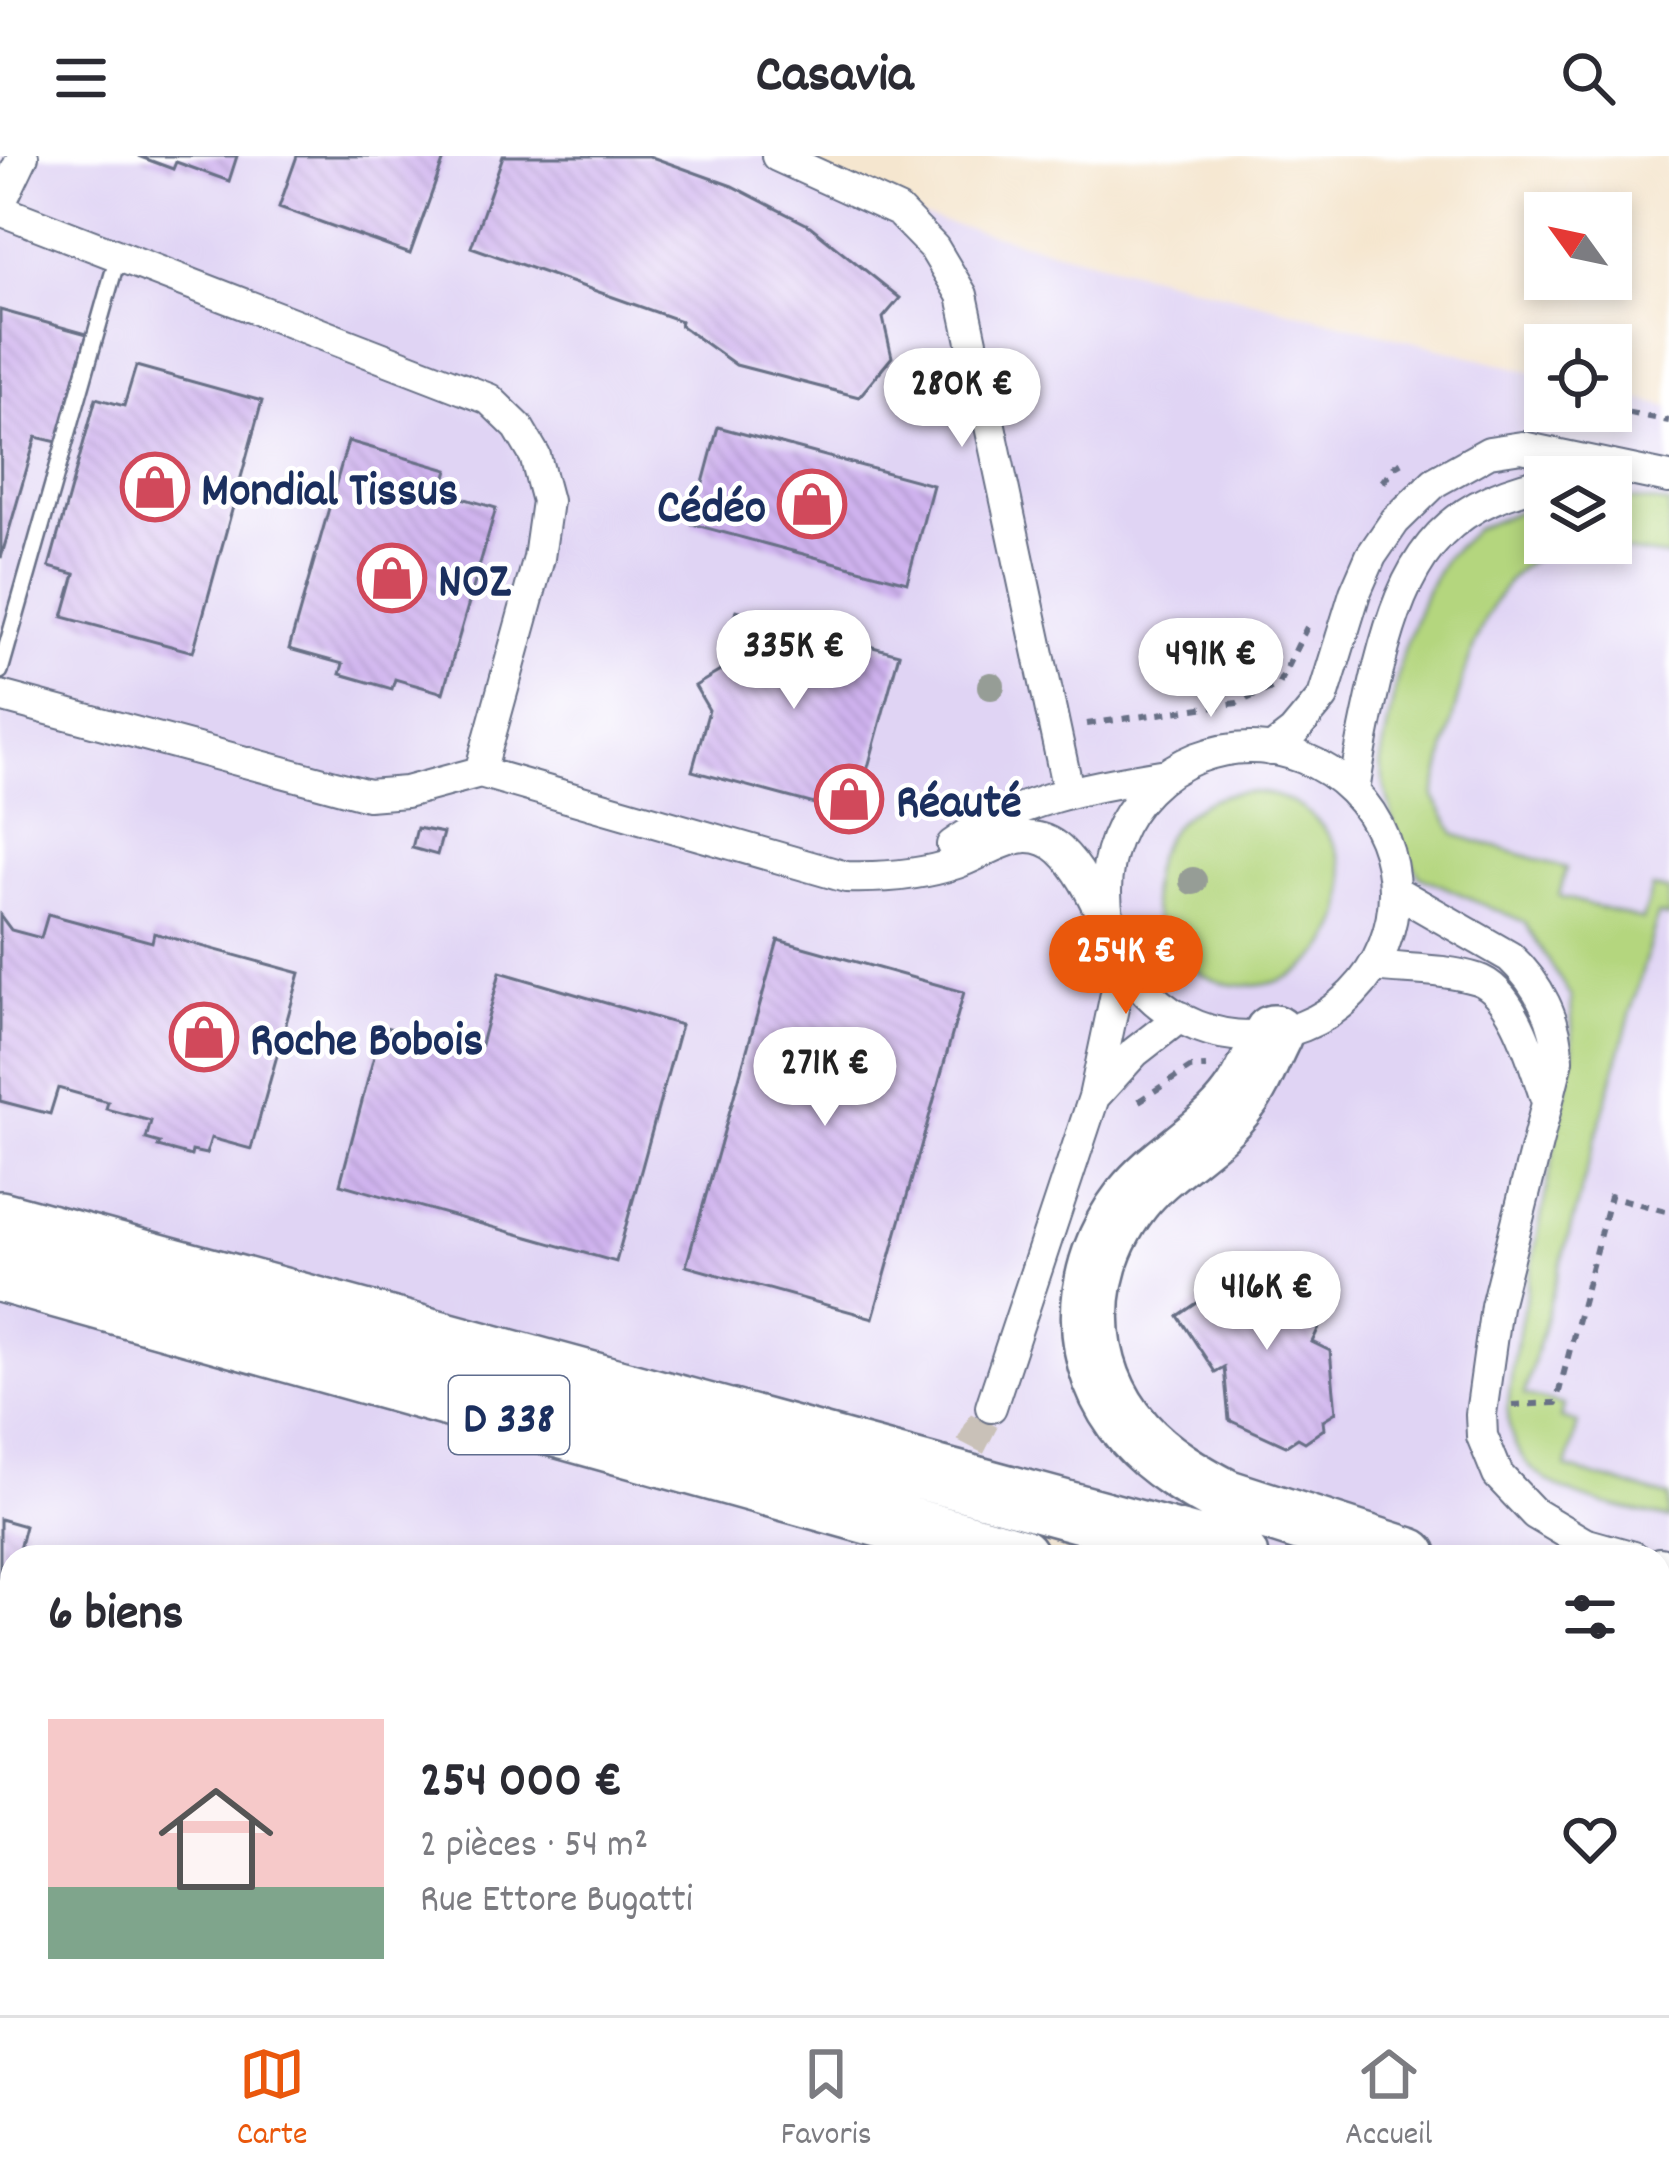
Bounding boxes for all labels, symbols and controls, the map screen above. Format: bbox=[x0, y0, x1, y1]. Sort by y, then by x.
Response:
text: Casavia bbox=[756, 40, 913, 117]
icon: menu bbox=[48, 45, 114, 111]
icon: search bbox=[1555, 45, 1621, 111]
north arrow bbox=[1524, 192, 1632, 300]
map controls bbox=[1524, 192, 1632, 564]
button: locate bbox=[1524, 324, 1632, 432]
pin: 280K € bbox=[864, 348, 1060, 450]
text: 280K € bbox=[911, 359, 1013, 414]
shop icon: Mondial Tissus bbox=[120, 452, 190, 522]
button: layers bbox=[1524, 456, 1632, 564]
place label: Mondial Tissus bbox=[201, 460, 458, 529]
shop icon: Cédéo bbox=[777, 469, 847, 539]
place label: Cédéo bbox=[657, 477, 766, 546]
shop icon: NOZ bbox=[357, 543, 427, 613]
place label: NOZ bbox=[438, 551, 511, 620]
pin: 335K € bbox=[696, 610, 892, 712]
pin: 491K € bbox=[1113, 618, 1309, 720]
text: 335K € bbox=[743, 621, 845, 676]
text: 491K € bbox=[1165, 629, 1257, 684]
shop icon: Réauté bbox=[814, 764, 884, 834]
place label: Réauté bbox=[896, 772, 1022, 841]
pin: 254K € bbox=[1028, 915, 1224, 1017]
text: 254K € bbox=[1076, 926, 1176, 981]
shop icon: Roche Bobois bbox=[169, 1002, 239, 1072]
place label: Roche Bobois bbox=[250, 1010, 483, 1079]
pin: 271K € bbox=[727, 1027, 923, 1129]
text: 271K € bbox=[780, 1038, 870, 1093]
pin: 416K € bbox=[1169, 1251, 1365, 1353]
text: 416K € bbox=[1221, 1262, 1313, 1317]
road number: D 338 bbox=[449, 1376, 569, 1454]
text: 6 biens bbox=[48, 1581, 184, 1653]
icon: filters bbox=[1557, 1584, 1623, 1650]
text: 254 000 € bbox=[420, 1748, 622, 1820]
icon: home bbox=[144, 1767, 288, 1911]
icon: heart bbox=[1557, 1806, 1623, 1872]
text: 2 pièces · 54 m² bbox=[420, 1820, 648, 1875]
text: Rue Ettore Bugatti bbox=[420, 1875, 693, 1930]
tab: Carte bbox=[237, 2041, 307, 2160]
tab: Favoris bbox=[781, 2041, 872, 2160]
tab: Accueil bbox=[1345, 2041, 1432, 2160]

